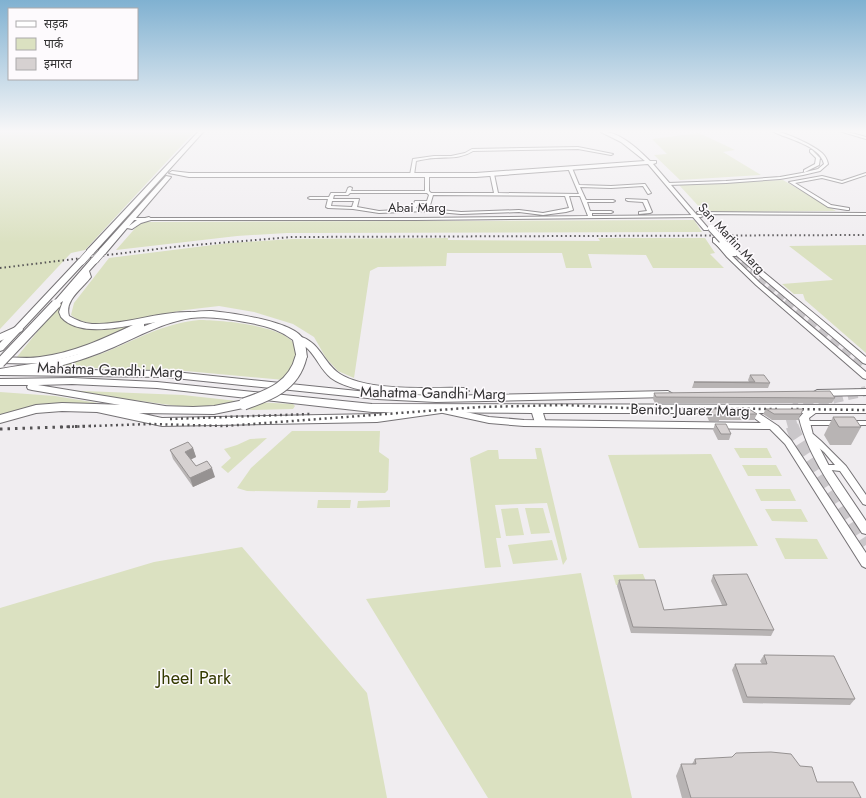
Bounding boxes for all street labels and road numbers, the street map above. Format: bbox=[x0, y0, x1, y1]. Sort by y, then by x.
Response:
street label: Abai Marg bbox=[388, 198, 446, 217]
street label: San Martin Marg bbox=[694, 199, 770, 278]
street label: Mahatma Gandhi Marg bbox=[37, 356, 183, 384]
street label: Mahatma Gandhi Marg bbox=[360, 381, 506, 405]
street label: Benito Juarez Marg bbox=[630, 398, 750, 422]

